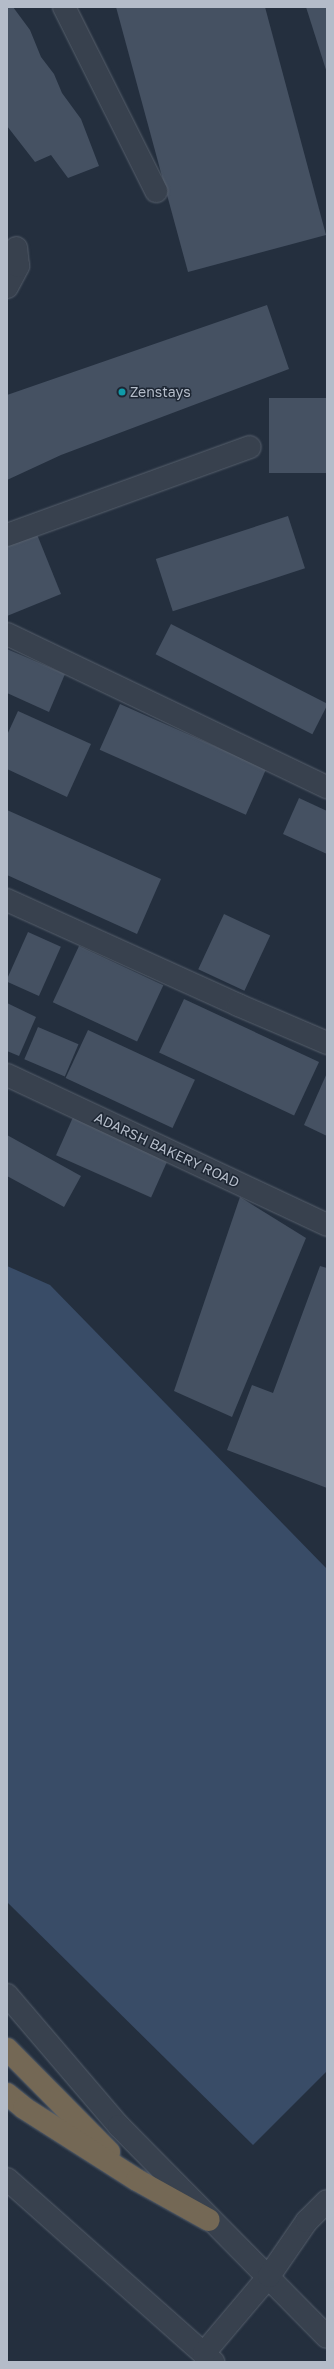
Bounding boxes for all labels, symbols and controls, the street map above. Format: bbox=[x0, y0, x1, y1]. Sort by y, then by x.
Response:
place label: Zenstays bbox=[130, 384, 191, 400]
marker: Zenstays bbox=[117, 387, 127, 397]
street label: ADARSH BAKERY ROAD bbox=[92, 1109, 242, 1191]

